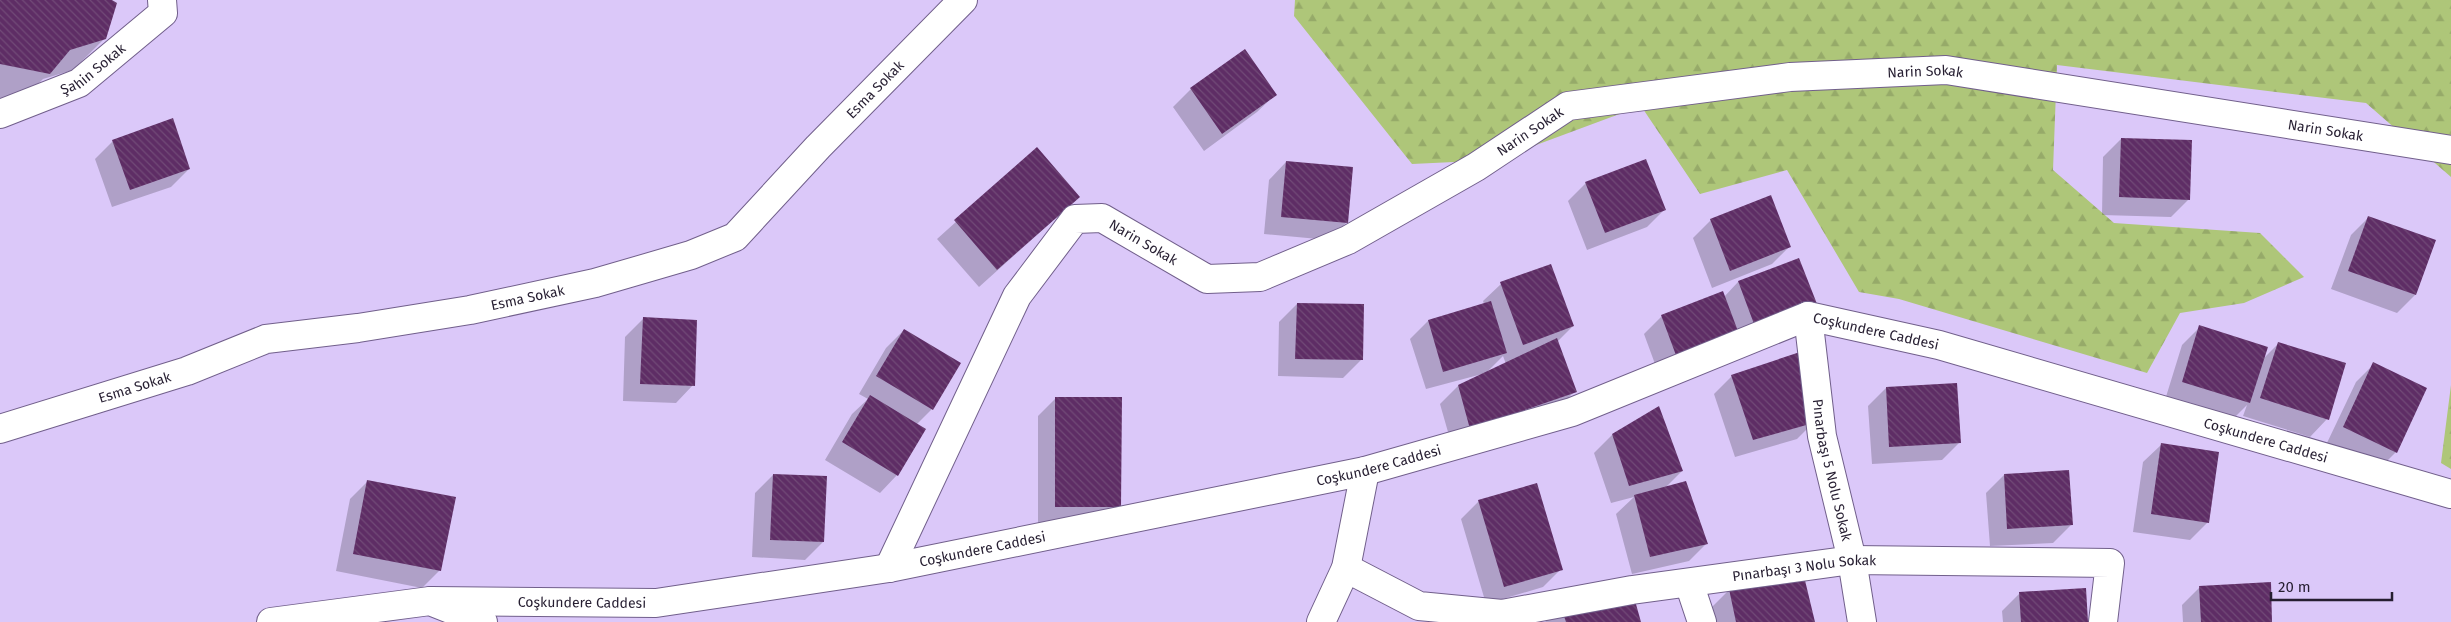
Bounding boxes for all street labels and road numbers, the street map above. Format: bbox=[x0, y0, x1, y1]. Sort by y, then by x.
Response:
street label: Şahin Sokak bbox=[58, 39, 129, 98]
street label: Esma Sokak bbox=[843, 56, 908, 122]
street label: Narin Sokak bbox=[1887, 61, 1965, 81]
street label: Narin Sokak bbox=[1494, 103, 1567, 159]
street label: Narin Sokak bbox=[2287, 116, 2365, 145]
street label: Narin Sokak bbox=[1106, 216, 1181, 269]
street label: Esma Sokak bbox=[489, 281, 567, 314]
street label: Coşkundere Caddesi bbox=[1811, 309, 1940, 353]
street label: Esma Sokak bbox=[96, 368, 174, 406]
street label: Pınarbaşı 5 Nolu Sokak bbox=[1809, 398, 1856, 543]
street label: Coşkundere Caddesi bbox=[2202, 414, 2330, 466]
street label: Coşkundere Caddesi bbox=[1315, 441, 1443, 489]
street label: Coşkundere Caddesi bbox=[918, 528, 1047, 570]
street label: Pınarbaşı 3 Nolu Sokak bbox=[1731, 551, 1877, 585]
street label: Coşkundere Caddesi bbox=[518, 593, 646, 611]

